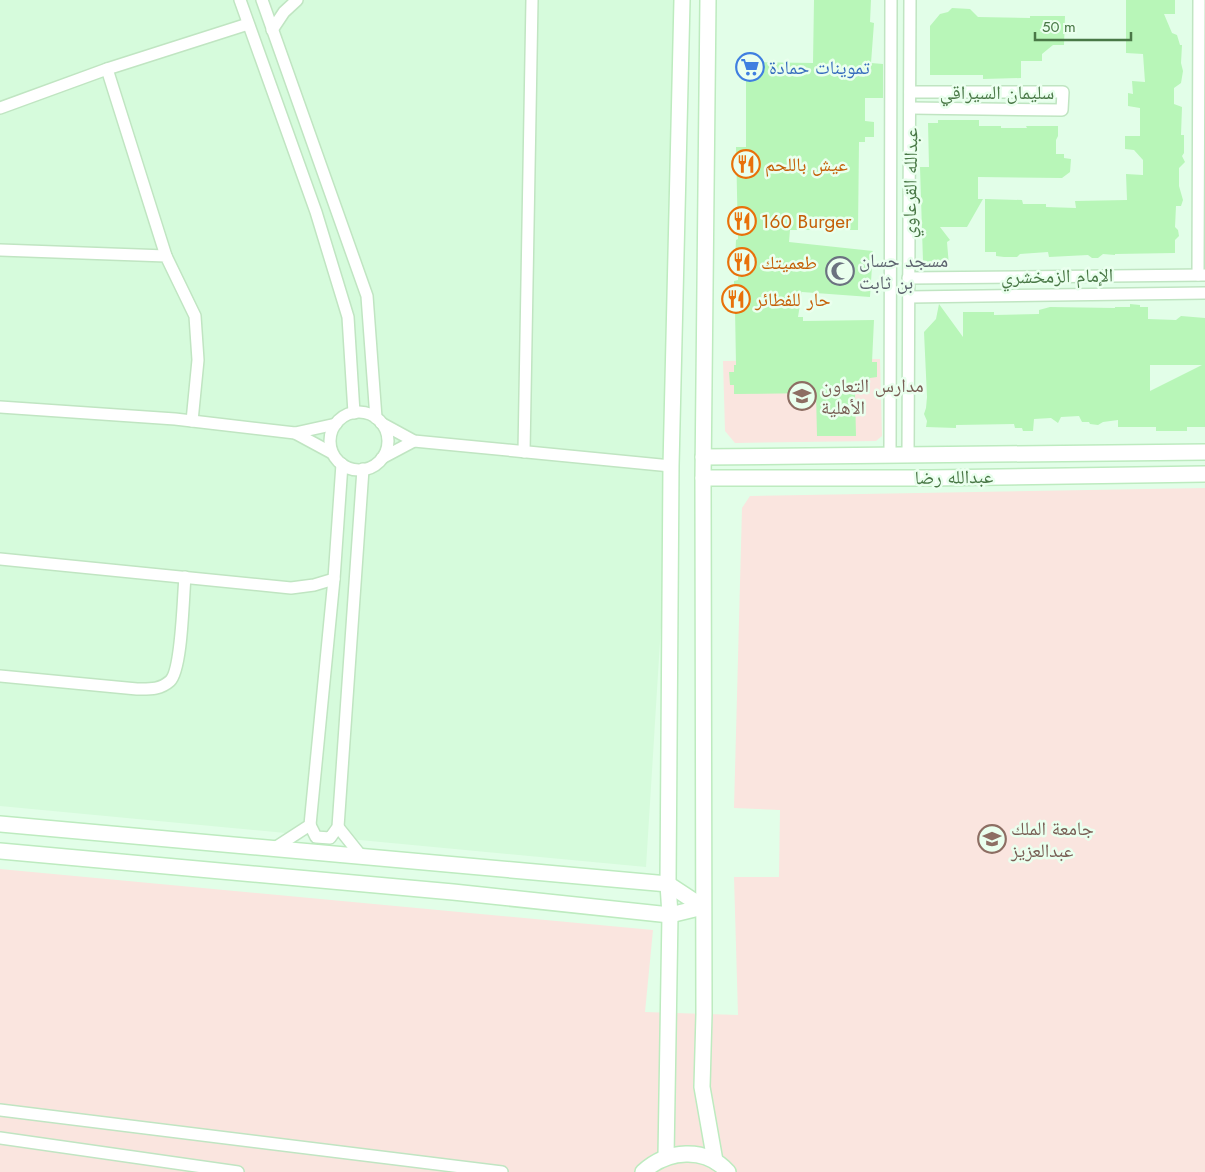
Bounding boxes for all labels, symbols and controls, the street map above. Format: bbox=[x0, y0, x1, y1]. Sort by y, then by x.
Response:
scale bar bbox=[1035, 10, 1131, 42]
text: 50 m bbox=[1042, 16, 1076, 38]
supermarket icon: تموينات حمادة bbox=[735, 52, 765, 82]
place label: تموينات حمادة bbox=[769, 54, 870, 81]
street label: سليمان السيراقي bbox=[940, 79, 1054, 107]
street label: عبدالله القرعاوي bbox=[896, 127, 926, 238]
restaurant icon: عيش باللحم bbox=[731, 149, 761, 179]
place label: عيش باللحم bbox=[765, 151, 848, 178]
restaurant icon: 160 Burger bbox=[727, 206, 757, 236]
place label: 160 Burger bbox=[761, 208, 852, 235]
restaurant icon: طعميتك bbox=[727, 247, 757, 277]
place label: مسجد حسان بن ثابت bbox=[859, 247, 948, 296]
place label: طعميتك bbox=[761, 249, 817, 276]
mosque icon: مسجد حسان بن ثابت bbox=[825, 256, 855, 286]
street label: الإمام الزمخشري bbox=[1001, 262, 1113, 292]
restaurant icon: حار للفطائر bbox=[721, 284, 751, 314]
place label: حار للفطائر bbox=[754, 286, 831, 313]
place label: مدارس التعاون الأهلية bbox=[821, 372, 924, 421]
school or university icon: مدارس التعاون الأهلية bbox=[787, 381, 817, 411]
street label: عبدالله رضا bbox=[914, 463, 994, 491]
place label: جامعة الملك عبدالعزيز bbox=[1010, 815, 1094, 864]
school or university icon: جامعة الملك عبدالعزيز bbox=[977, 824, 1007, 854]

